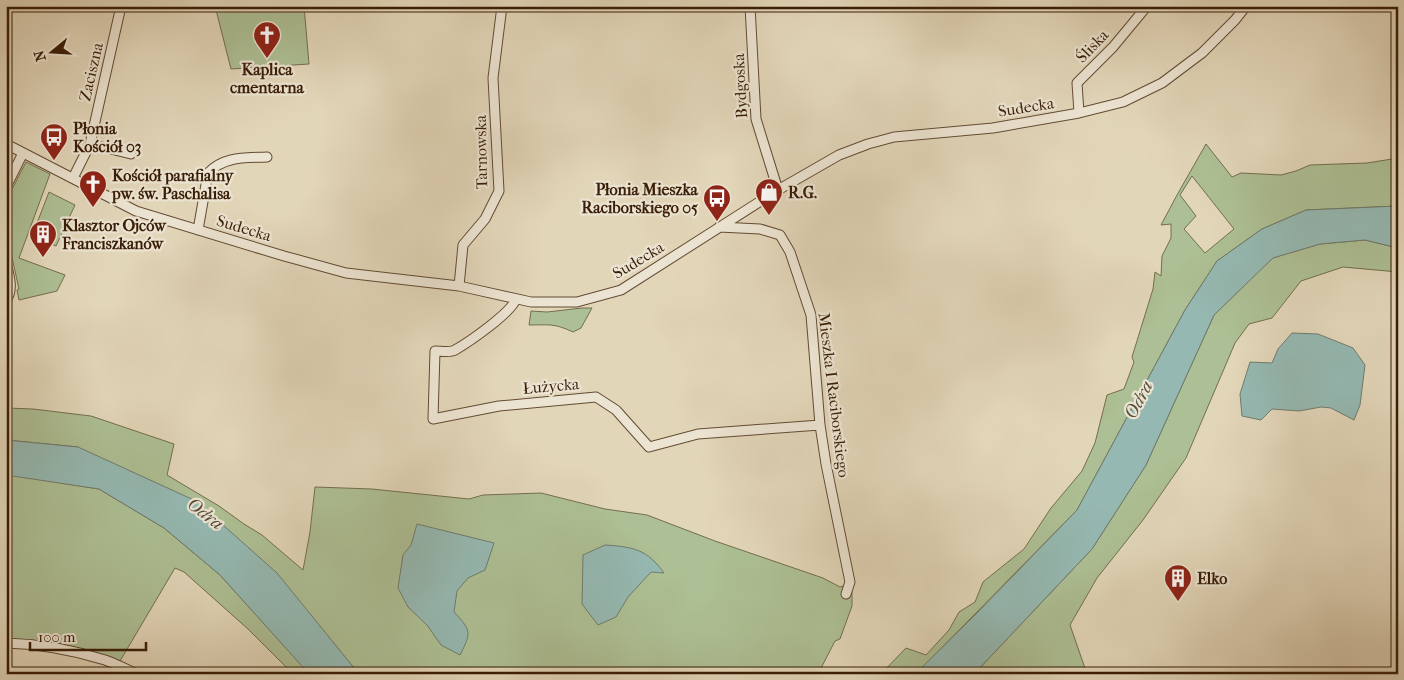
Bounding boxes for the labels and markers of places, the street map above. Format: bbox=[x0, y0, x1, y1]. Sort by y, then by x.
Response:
church icon: Kaplica cmentarna bbox=[252, 20, 282, 59]
place label: Kaplica cmentarna bbox=[230, 60, 305, 97]
place label: Płonia Kościół 03 bbox=[73, 119, 141, 157]
bus stop icon: Płonia Kościół 03 bbox=[39, 122, 69, 161]
place label: Kościół parafialny pw. św. Paschalisa bbox=[111, 166, 235, 204]
church icon: Kościół parafialny pw. św. Paschalisa bbox=[78, 169, 108, 208]
shop icon: R.G. bbox=[754, 177, 784, 216]
place label: Płonia Mieszka Raciborskiego 05 bbox=[581, 180, 699, 218]
bus stop icon: Płonia Mieszka Raciborskiego 05 bbox=[702, 183, 732, 222]
place label: R.G. bbox=[788, 183, 817, 202]
place label: Klasztor Ojców Franciszkanów bbox=[61, 216, 167, 253]
building icon: Klasztor Ojców Franciszkanów bbox=[28, 219, 58, 258]
building icon: Elko bbox=[1163, 563, 1193, 602]
place label: Elko bbox=[1197, 569, 1227, 588]

